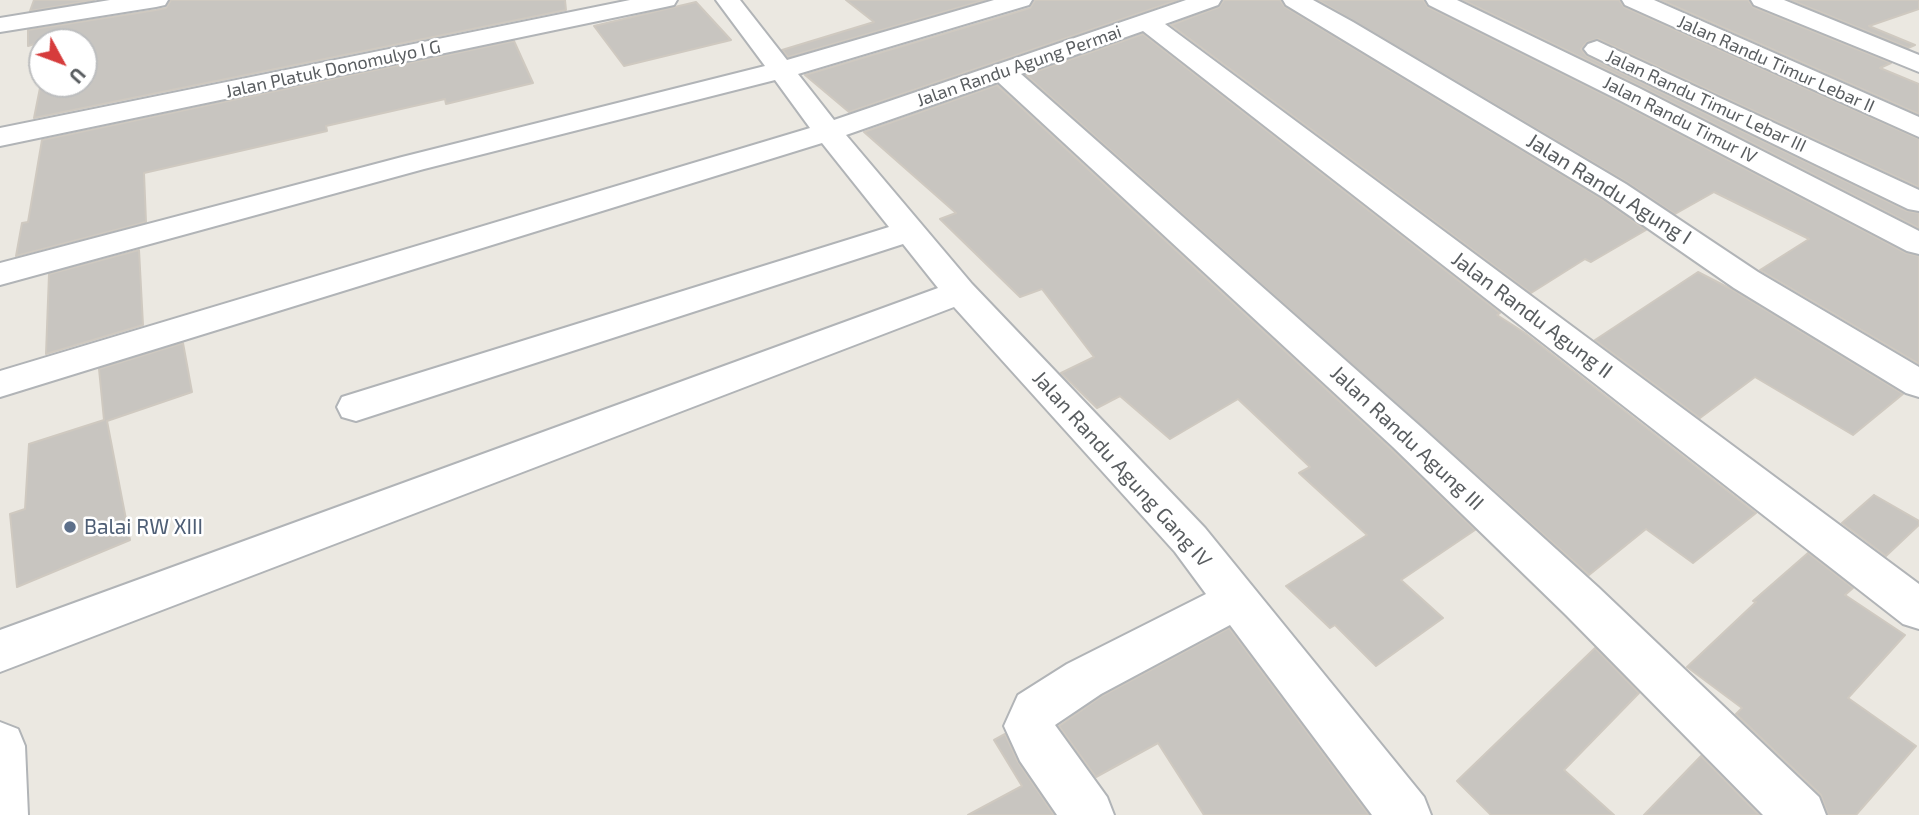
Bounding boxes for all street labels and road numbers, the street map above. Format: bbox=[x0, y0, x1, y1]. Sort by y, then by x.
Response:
street label: Jalan Randu Timur Lebar II bbox=[1674, 11, 1878, 117]
street label: Jalan Randu Agung Permai bbox=[914, 21, 1124, 111]
street label: Jalan Platuk Donomulyo I G bbox=[223, 36, 443, 102]
street label: Jalan Randu Timur Lebar III bbox=[1602, 45, 1810, 157]
street label: Jalan Randu Timur IV bbox=[1600, 72, 1760, 168]
street label: Jalan Randu Agung I bbox=[1522, 128, 1696, 250]
street label: Jalan Randu Agung II bbox=[1447, 246, 1617, 384]
street label: Jalan Randu Agung III bbox=[1325, 360, 1489, 516]
street label: Jalan Randu Agung Gang IV bbox=[1027, 366, 1217, 572]

